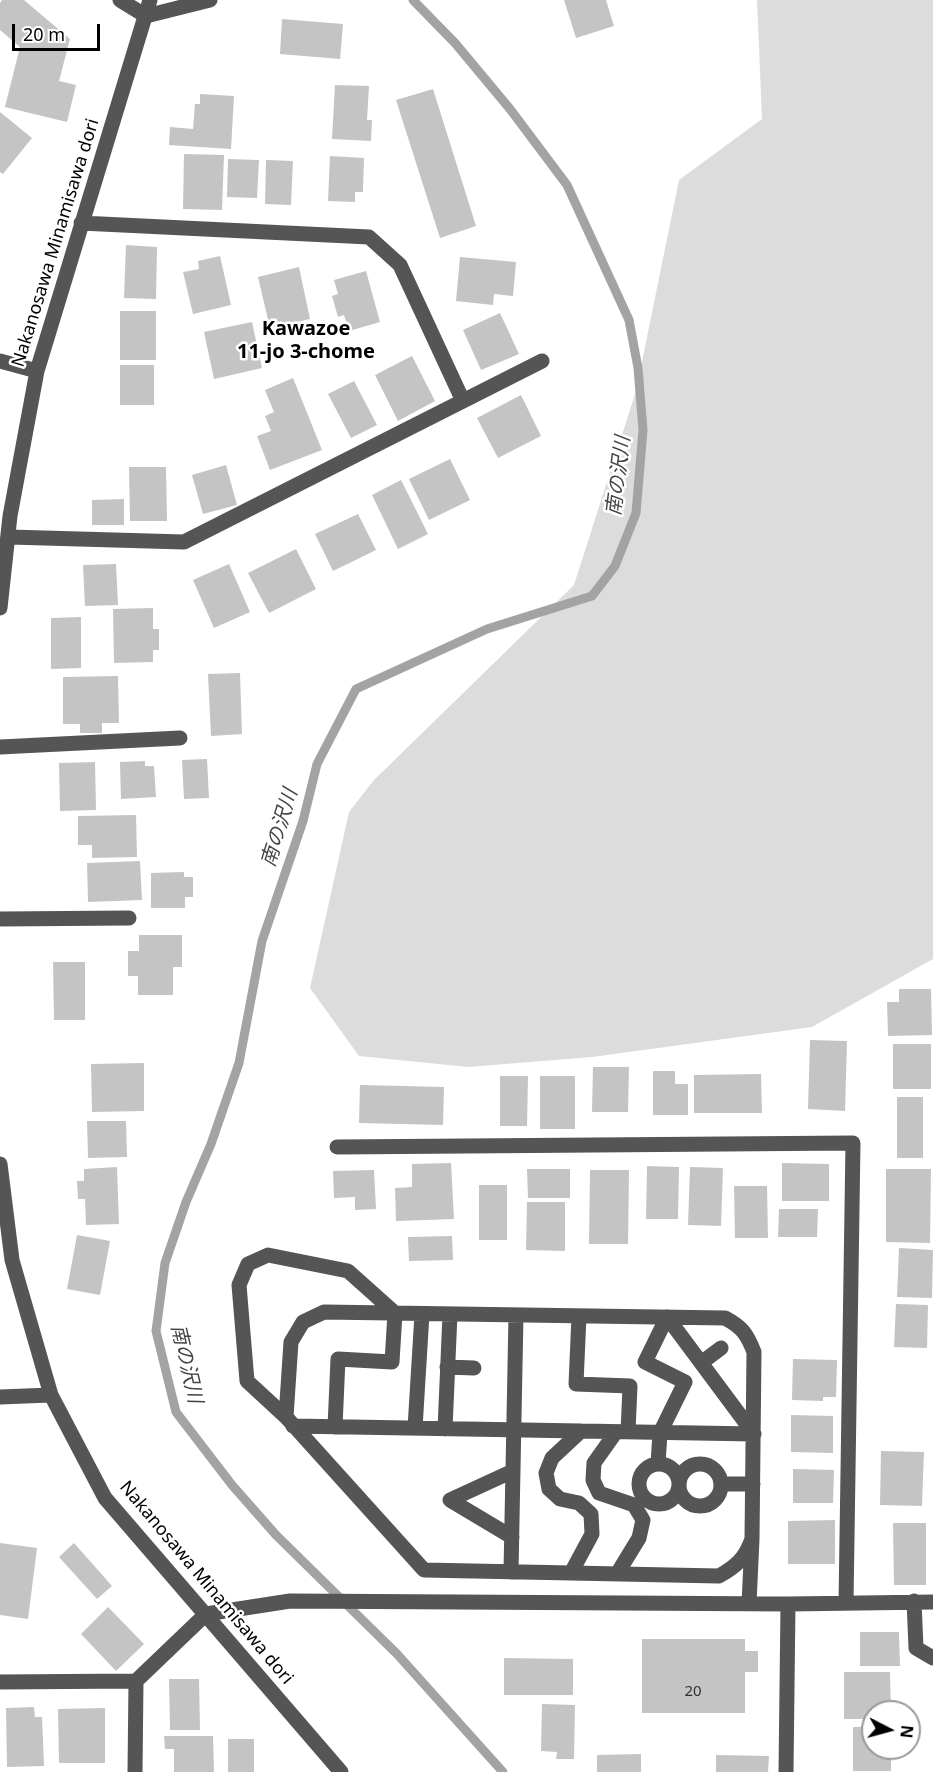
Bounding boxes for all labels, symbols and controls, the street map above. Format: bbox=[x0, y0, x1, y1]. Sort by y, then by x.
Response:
scale bar bbox=[15, 12, 104, 50]
text: 20 m bbox=[23, 22, 65, 46]
street label: Nakanosawa Minamisawa dori bbox=[8, 116, 104, 370]
district label: Kawazoe 11-jo 3-chome bbox=[237, 317, 375, 364]
water label: 南の沢川 bbox=[602, 435, 636, 517]
water label: 南の沢川 bbox=[257, 786, 303, 870]
water label: 南の沢川 bbox=[165, 1322, 207, 1406]
street label: Nakanosawa Minamisawa dori bbox=[115, 1477, 297, 1689]
house number: 20 bbox=[684, 1683, 702, 1701]
north arrow bbox=[861, 1700, 921, 1760]
text: N bbox=[895, 1724, 919, 1739]

